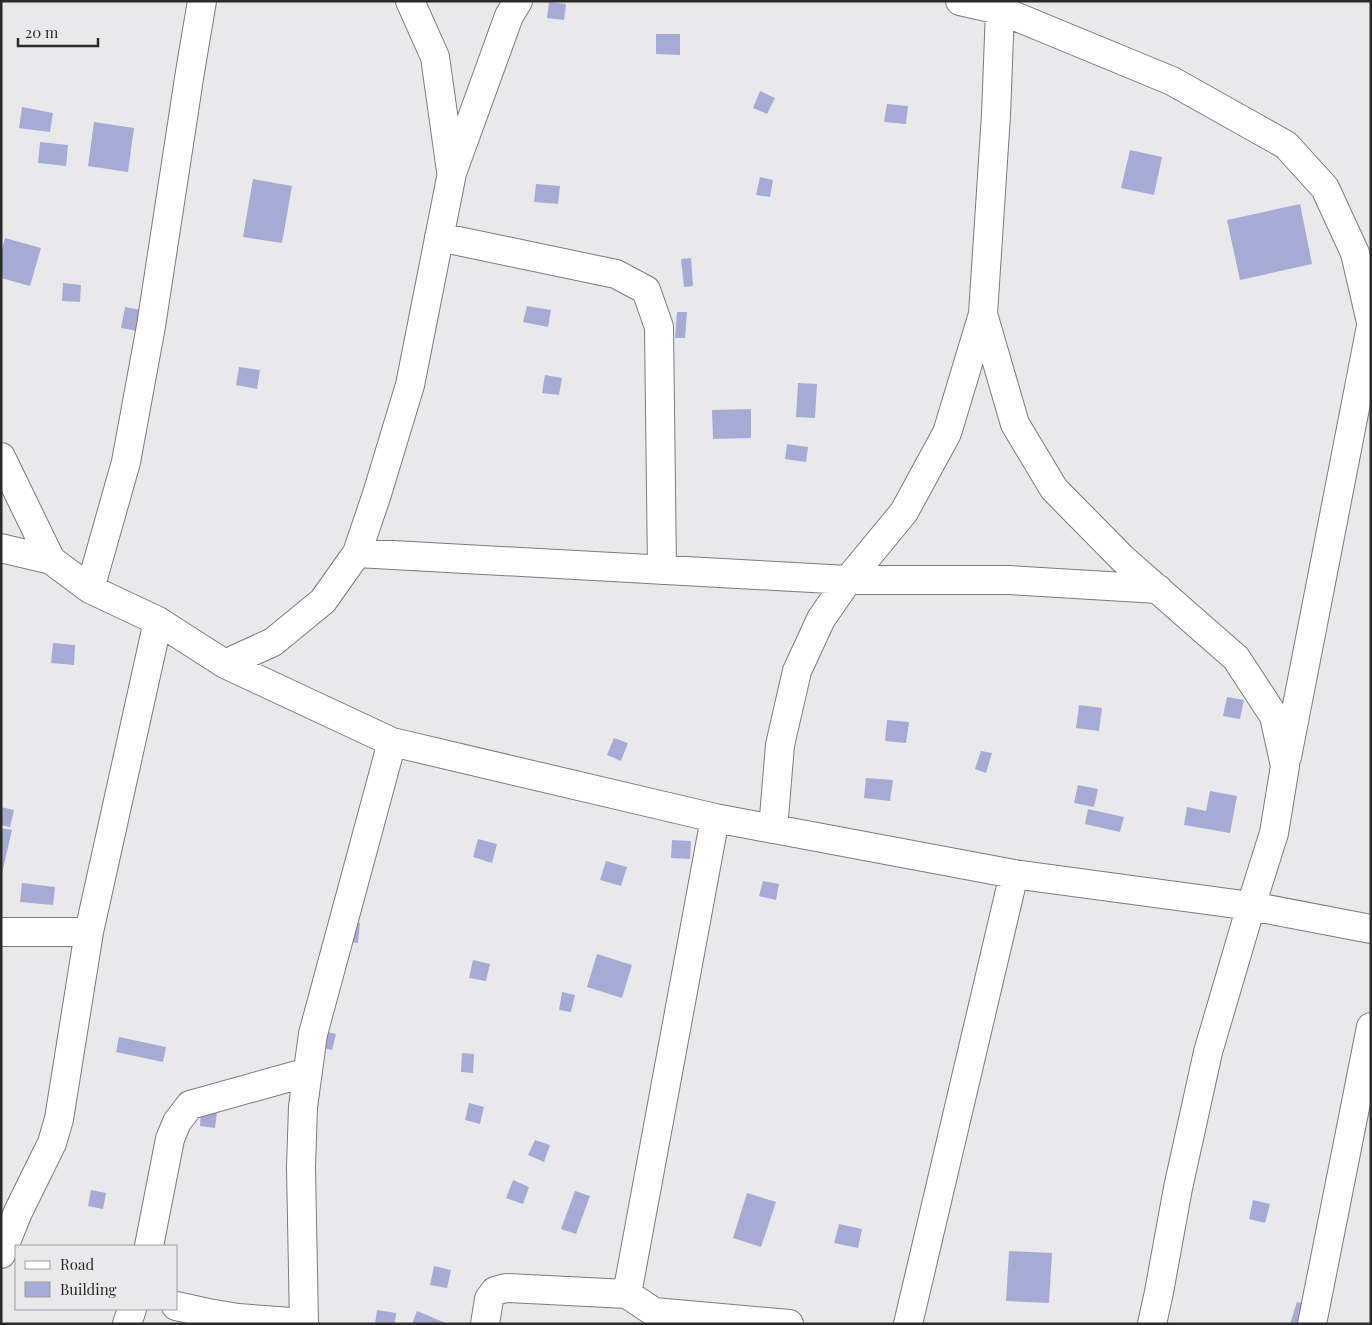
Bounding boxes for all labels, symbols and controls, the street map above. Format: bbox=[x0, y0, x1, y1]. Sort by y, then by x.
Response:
scale bar bbox=[18, 15, 98, 47]
text: 20 m bbox=[25, 22, 59, 42]
legend bbox=[15, 1245, 178, 1310]
text: Road bbox=[60, 1254, 94, 1274]
text: Building bbox=[60, 1279, 117, 1299]

